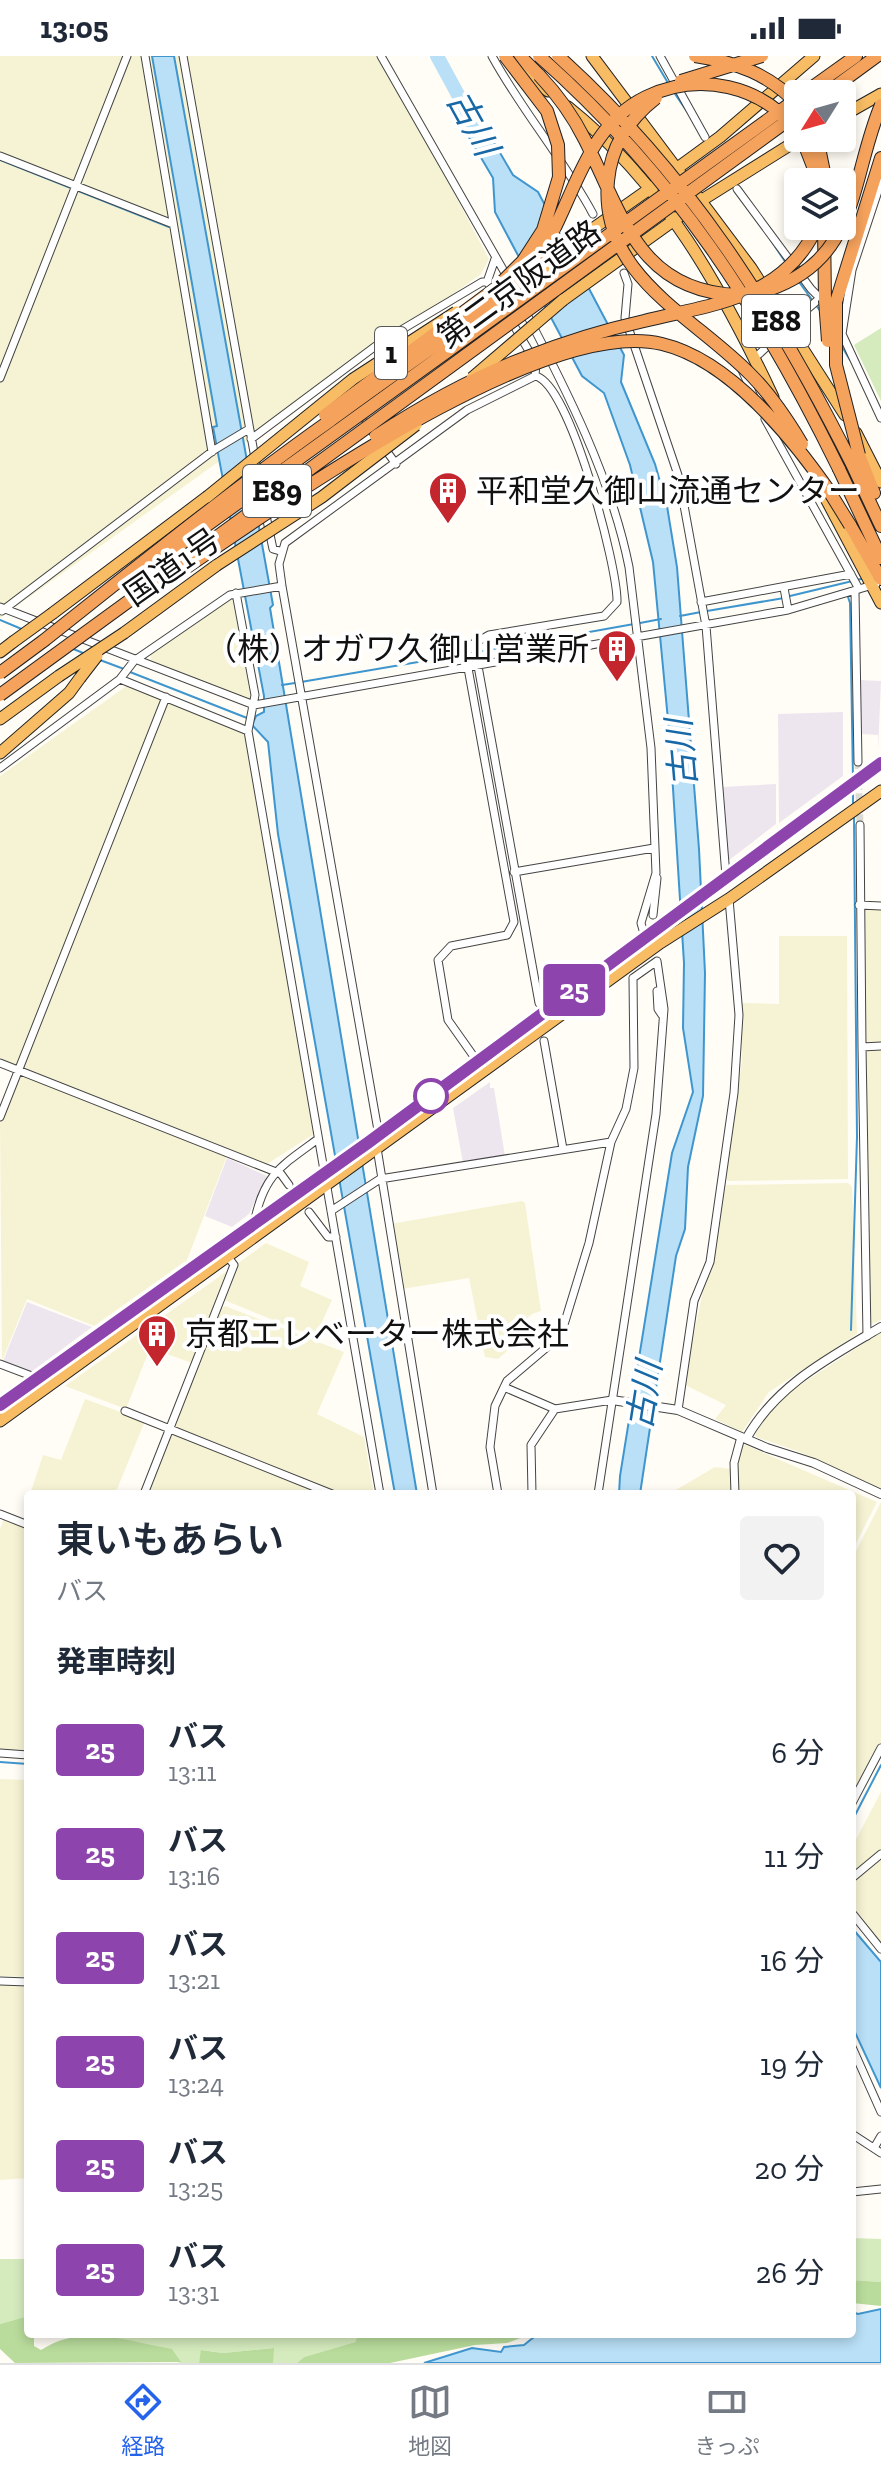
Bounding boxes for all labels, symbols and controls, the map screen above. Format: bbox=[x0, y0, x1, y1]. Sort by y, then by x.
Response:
text: 13:05 bbox=[40, 10, 109, 46]
north arrow bbox=[784, 80, 856, 152]
map controls bbox=[784, 80, 856, 240]
water label: 古川 bbox=[438, 84, 508, 166]
button: layers bbox=[784, 168, 856, 240]
street label: 第二京阪道路 bbox=[430, 212, 608, 356]
road number: E88 bbox=[742, 295, 810, 347]
road number: 1 bbox=[375, 327, 407, 379]
road number: E89 bbox=[243, 465, 311, 517]
building icon: 平和堂久御山流通センター bbox=[427, 470, 469, 525]
place label: 平和堂久御山流通センター bbox=[476, 472, 860, 510]
street label: 国道1号 bbox=[117, 520, 227, 614]
building icon: （株）オガワ久御山営業所 bbox=[596, 628, 638, 683]
place label: （株）オガワ久御山営業所 bbox=[205, 630, 589, 668]
water label: 古川 bbox=[658, 714, 705, 789]
line badge: 25 bbox=[538, 964, 610, 1016]
text: 25 bbox=[559, 973, 589, 1006]
unlabelled marker bbox=[414, 1079, 448, 1113]
building icon: 京都エレベーター株式会社 bbox=[136, 1313, 178, 1368]
place label: 京都エレベーター株式会社 bbox=[185, 1315, 569, 1353]
water label: 古川 bbox=[619, 1355, 671, 1432]
button: heart bbox=[740, 1516, 824, 1600]
text: 東いもあらい bbox=[56, 1517, 284, 1563]
text: バス bbox=[56, 1575, 108, 1607]
text: 発車時刻 bbox=[56, 1644, 176, 1680]
text: バス bbox=[168, 1719, 228, 1755]
text: 25 bbox=[85, 1733, 115, 1766]
text: 6 分 bbox=[771, 1735, 824, 1771]
text: 13:11 bbox=[168, 1756, 217, 1788]
text: バス bbox=[168, 1823, 228, 1859]
text: 25 bbox=[85, 1837, 115, 1870]
text: 11 分 bbox=[764, 1839, 824, 1875]
text: 13:16 bbox=[168, 1860, 220, 1892]
text: バス bbox=[168, 1927, 228, 1963]
text: 25 bbox=[85, 1941, 115, 1974]
text: 16 分 bbox=[760, 1943, 824, 1979]
text: 13:21 bbox=[168, 1964, 220, 1996]
text: バス bbox=[168, 2031, 228, 2067]
text: 25 bbox=[85, 2045, 115, 2078]
text: 19 分 bbox=[760, 2047, 824, 2083]
text: 13:24 bbox=[168, 2068, 224, 2100]
text: バス bbox=[168, 2135, 228, 2171]
text: 25 bbox=[85, 2149, 115, 2182]
text: 20 分 bbox=[754, 2151, 824, 2187]
text: 13:25 bbox=[168, 2172, 223, 2204]
text: バス bbox=[168, 2239, 228, 2275]
text: 25 bbox=[85, 2253, 115, 2286]
text: 26 分 bbox=[756, 2255, 824, 2291]
text: 13:31 bbox=[168, 2276, 219, 2308]
tab: 経路 bbox=[121, 2380, 165, 2460]
tab: 地図 bbox=[408, 2380, 452, 2460]
tab: きっぷ bbox=[695, 2380, 760, 2460]

